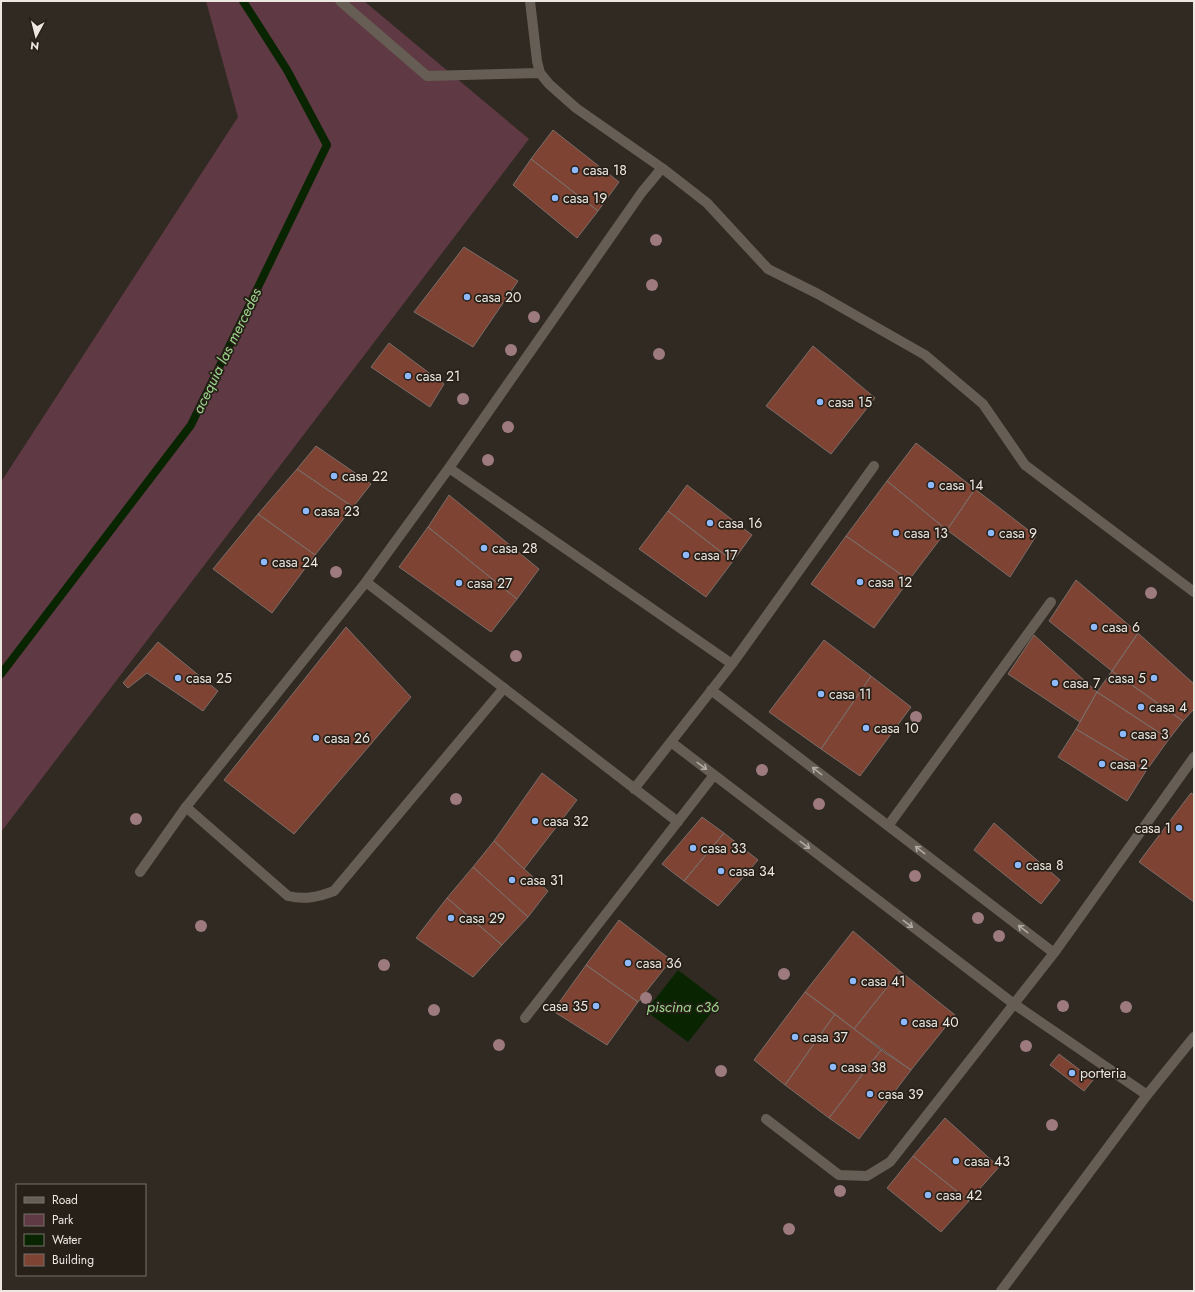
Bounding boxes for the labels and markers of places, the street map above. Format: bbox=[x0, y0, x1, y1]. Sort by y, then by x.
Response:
place label: casa 18 bbox=[583, 160, 627, 180]
marker: casa 18 bbox=[570, 165, 580, 175]
place label: casa 19 bbox=[563, 188, 607, 208]
marker: casa 19 bbox=[550, 193, 560, 203]
place label: casa 20 bbox=[475, 287, 521, 307]
marker: casa 20 bbox=[462, 292, 472, 302]
place label: casa 21 bbox=[416, 366, 460, 386]
marker: casa 21 bbox=[403, 371, 413, 381]
place label: casa 15 bbox=[828, 392, 872, 412]
marker: casa 15 bbox=[815, 397, 825, 407]
place label: casa 22 bbox=[342, 466, 388, 486]
marker: casa 22 bbox=[329, 471, 339, 481]
place label: casa 14 bbox=[939, 475, 983, 495]
marker: casa 14 bbox=[926, 480, 936, 490]
place label: casa 23 bbox=[314, 501, 360, 521]
marker: casa 23 bbox=[301, 506, 311, 516]
place label: casa 16 bbox=[718, 513, 762, 533]
marker: casa 16 bbox=[705, 518, 715, 528]
place label: casa 13 bbox=[904, 523, 948, 543]
place label: casa 9 bbox=[999, 523, 1037, 543]
marker: casa 13 bbox=[891, 528, 901, 538]
marker: casa 9 bbox=[986, 528, 996, 538]
place label: casa 28 bbox=[492, 538, 538, 558]
marker: casa 28 bbox=[479, 543, 489, 553]
place label: casa 17 bbox=[694, 545, 738, 565]
marker: casa 17 bbox=[681, 550, 691, 560]
place label: casa 24 bbox=[272, 552, 318, 572]
marker: casa 24 bbox=[259, 557, 269, 567]
place label: casa 12 bbox=[868, 572, 912, 592]
place label: casa 27 bbox=[467, 573, 513, 593]
marker: casa 12 bbox=[855, 577, 865, 587]
marker: casa 27 bbox=[454, 578, 464, 588]
place label: casa 6 bbox=[1102, 617, 1140, 637]
marker: casa 6 bbox=[1089, 622, 1099, 632]
place label: casa 25 bbox=[186, 668, 232, 688]
place label: casa 5 bbox=[1108, 668, 1146, 688]
marker: casa 25 bbox=[173, 673, 183, 683]
place label: casa 7 bbox=[1063, 673, 1101, 693]
marker: casa 5 bbox=[1149, 673, 1159, 683]
marker: casa 7 bbox=[1050, 678, 1060, 688]
place label: casa 11 bbox=[829, 684, 872, 704]
marker: casa 11 bbox=[816, 689, 826, 699]
place label: casa 4 bbox=[1149, 697, 1187, 717]
marker: casa 4 bbox=[1136, 702, 1146, 712]
place label: casa 10 bbox=[874, 718, 919, 738]
marker: casa 10 bbox=[861, 723, 871, 733]
place label: casa 3 bbox=[1131, 724, 1169, 744]
place label: casa 26 bbox=[324, 728, 370, 748]
marker: casa 3 bbox=[1118, 729, 1128, 739]
marker: casa 26 bbox=[311, 733, 321, 743]
place label: casa 2 bbox=[1110, 754, 1148, 774]
marker: casa 2 bbox=[1097, 759, 1107, 769]
place label: casa 32 bbox=[543, 811, 589, 831]
marker: casa 32 bbox=[530, 816, 540, 826]
place label: casa 1 bbox=[1135, 818, 1171, 838]
marker: casa 1 bbox=[1174, 823, 1184, 833]
place label: casa 33 bbox=[701, 838, 747, 858]
marker: casa 33 bbox=[688, 843, 698, 853]
place label: casa 8 bbox=[1026, 855, 1064, 875]
marker: casa 8 bbox=[1013, 860, 1023, 870]
place label: casa 34 bbox=[729, 861, 775, 881]
marker: casa 34 bbox=[716, 866, 726, 876]
place label: casa 31 bbox=[520, 870, 564, 890]
marker: casa 31 bbox=[507, 875, 517, 885]
place label: casa 29 bbox=[459, 908, 505, 928]
marker: casa 29 bbox=[446, 913, 456, 923]
place label: casa 36 bbox=[636, 953, 682, 973]
marker: casa 36 bbox=[623, 958, 633, 968]
place label: casa 41 bbox=[861, 971, 905, 991]
marker: casa 41 bbox=[848, 976, 858, 986]
place label: casa 35 bbox=[542, 996, 588, 1016]
marker: casa 35 bbox=[591, 1001, 601, 1011]
place label: casa 40 bbox=[912, 1012, 959, 1032]
marker: casa 40 bbox=[899, 1017, 909, 1027]
place label: casa 37 bbox=[803, 1027, 848, 1047]
marker: casa 37 bbox=[790, 1032, 800, 1042]
place label: casa 38 bbox=[841, 1057, 886, 1077]
marker: casa 38 bbox=[828, 1062, 838, 1072]
place label: porteria bbox=[1080, 1063, 1126, 1083]
marker: porteria bbox=[1067, 1068, 1077, 1078]
place label: casa 39 bbox=[878, 1084, 924, 1104]
marker: casa 39 bbox=[865, 1089, 875, 1099]
place label: casa 43 bbox=[964, 1151, 1010, 1171]
marker: casa 43 bbox=[951, 1156, 961, 1166]
place label: casa 42 bbox=[936, 1185, 982, 1205]
marker: casa 42 bbox=[923, 1190, 933, 1200]

